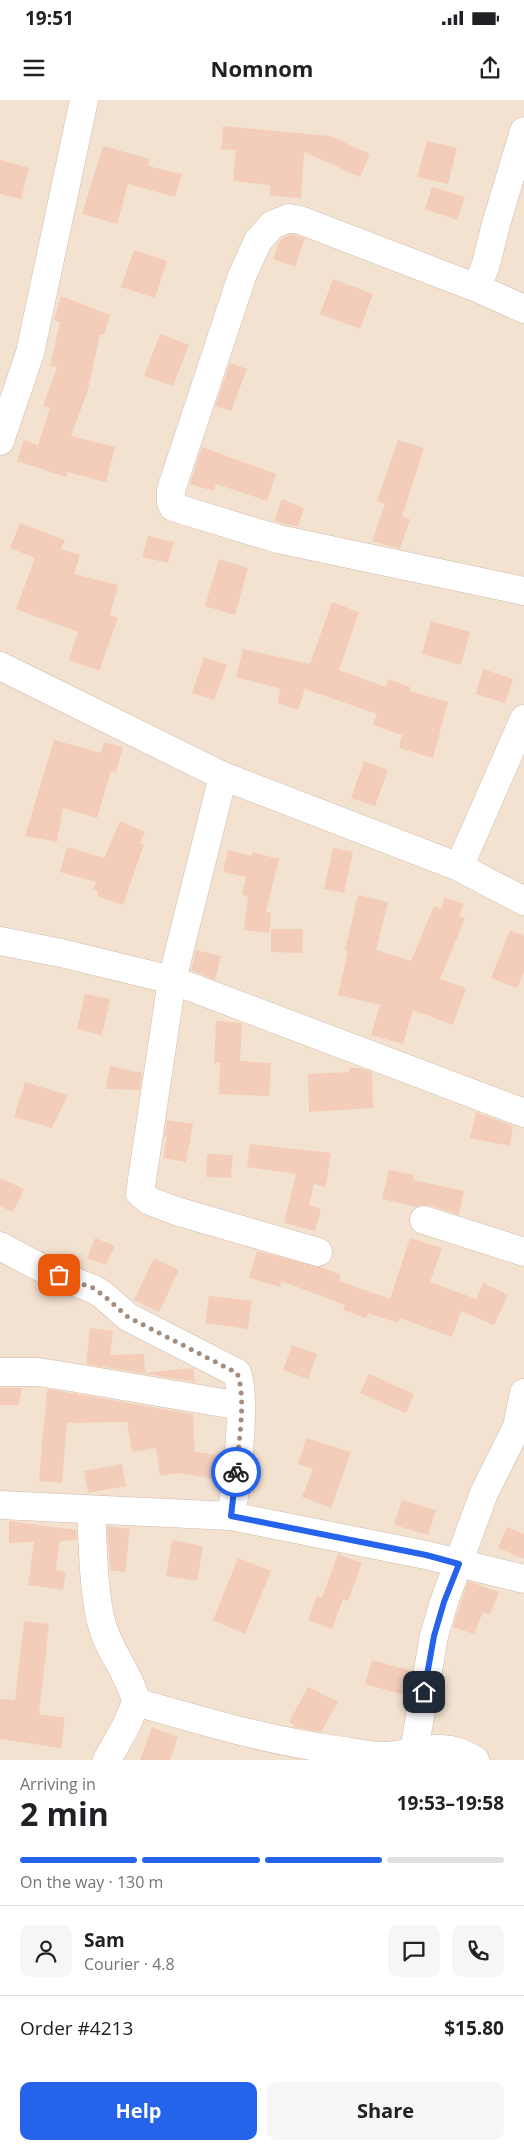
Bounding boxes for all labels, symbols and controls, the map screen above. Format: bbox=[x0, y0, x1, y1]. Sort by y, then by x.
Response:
text: 19:51 bbox=[25, 5, 74, 31]
text: Nomnom bbox=[211, 53, 313, 83]
icon: menu bbox=[20, 54, 48, 82]
icon: share bbox=[476, 54, 504, 82]
pin bbox=[38, 1254, 80, 1296]
icon: bag bbox=[45, 1261, 73, 1289]
courier bbox=[211, 1447, 261, 1497]
icon: bike bbox=[222, 1458, 250, 1486]
pin bbox=[403, 1671, 445, 1713]
icon: home bbox=[410, 1678, 438, 1706]
text: Arriving in bbox=[20, 1773, 96, 1795]
text: 19:53–19:58 bbox=[397, 1790, 504, 1816]
text: 2 min bbox=[20, 1792, 109, 1835]
text: On the way · 130 m bbox=[20, 1871, 163, 1893]
button: person bbox=[20, 1925, 72, 1977]
button: chat bbox=[388, 1925, 440, 1977]
button: phone bbox=[452, 1925, 504, 1977]
text: Sam bbox=[84, 1927, 125, 1953]
text: Courier · 4.8 bbox=[84, 1953, 175, 1975]
text: Order #4213 bbox=[20, 2015, 133, 2041]
text: $15.80 bbox=[444, 2015, 504, 2041]
button: Help bbox=[20, 2082, 257, 2140]
button: Share bbox=[267, 2082, 504, 2140]

